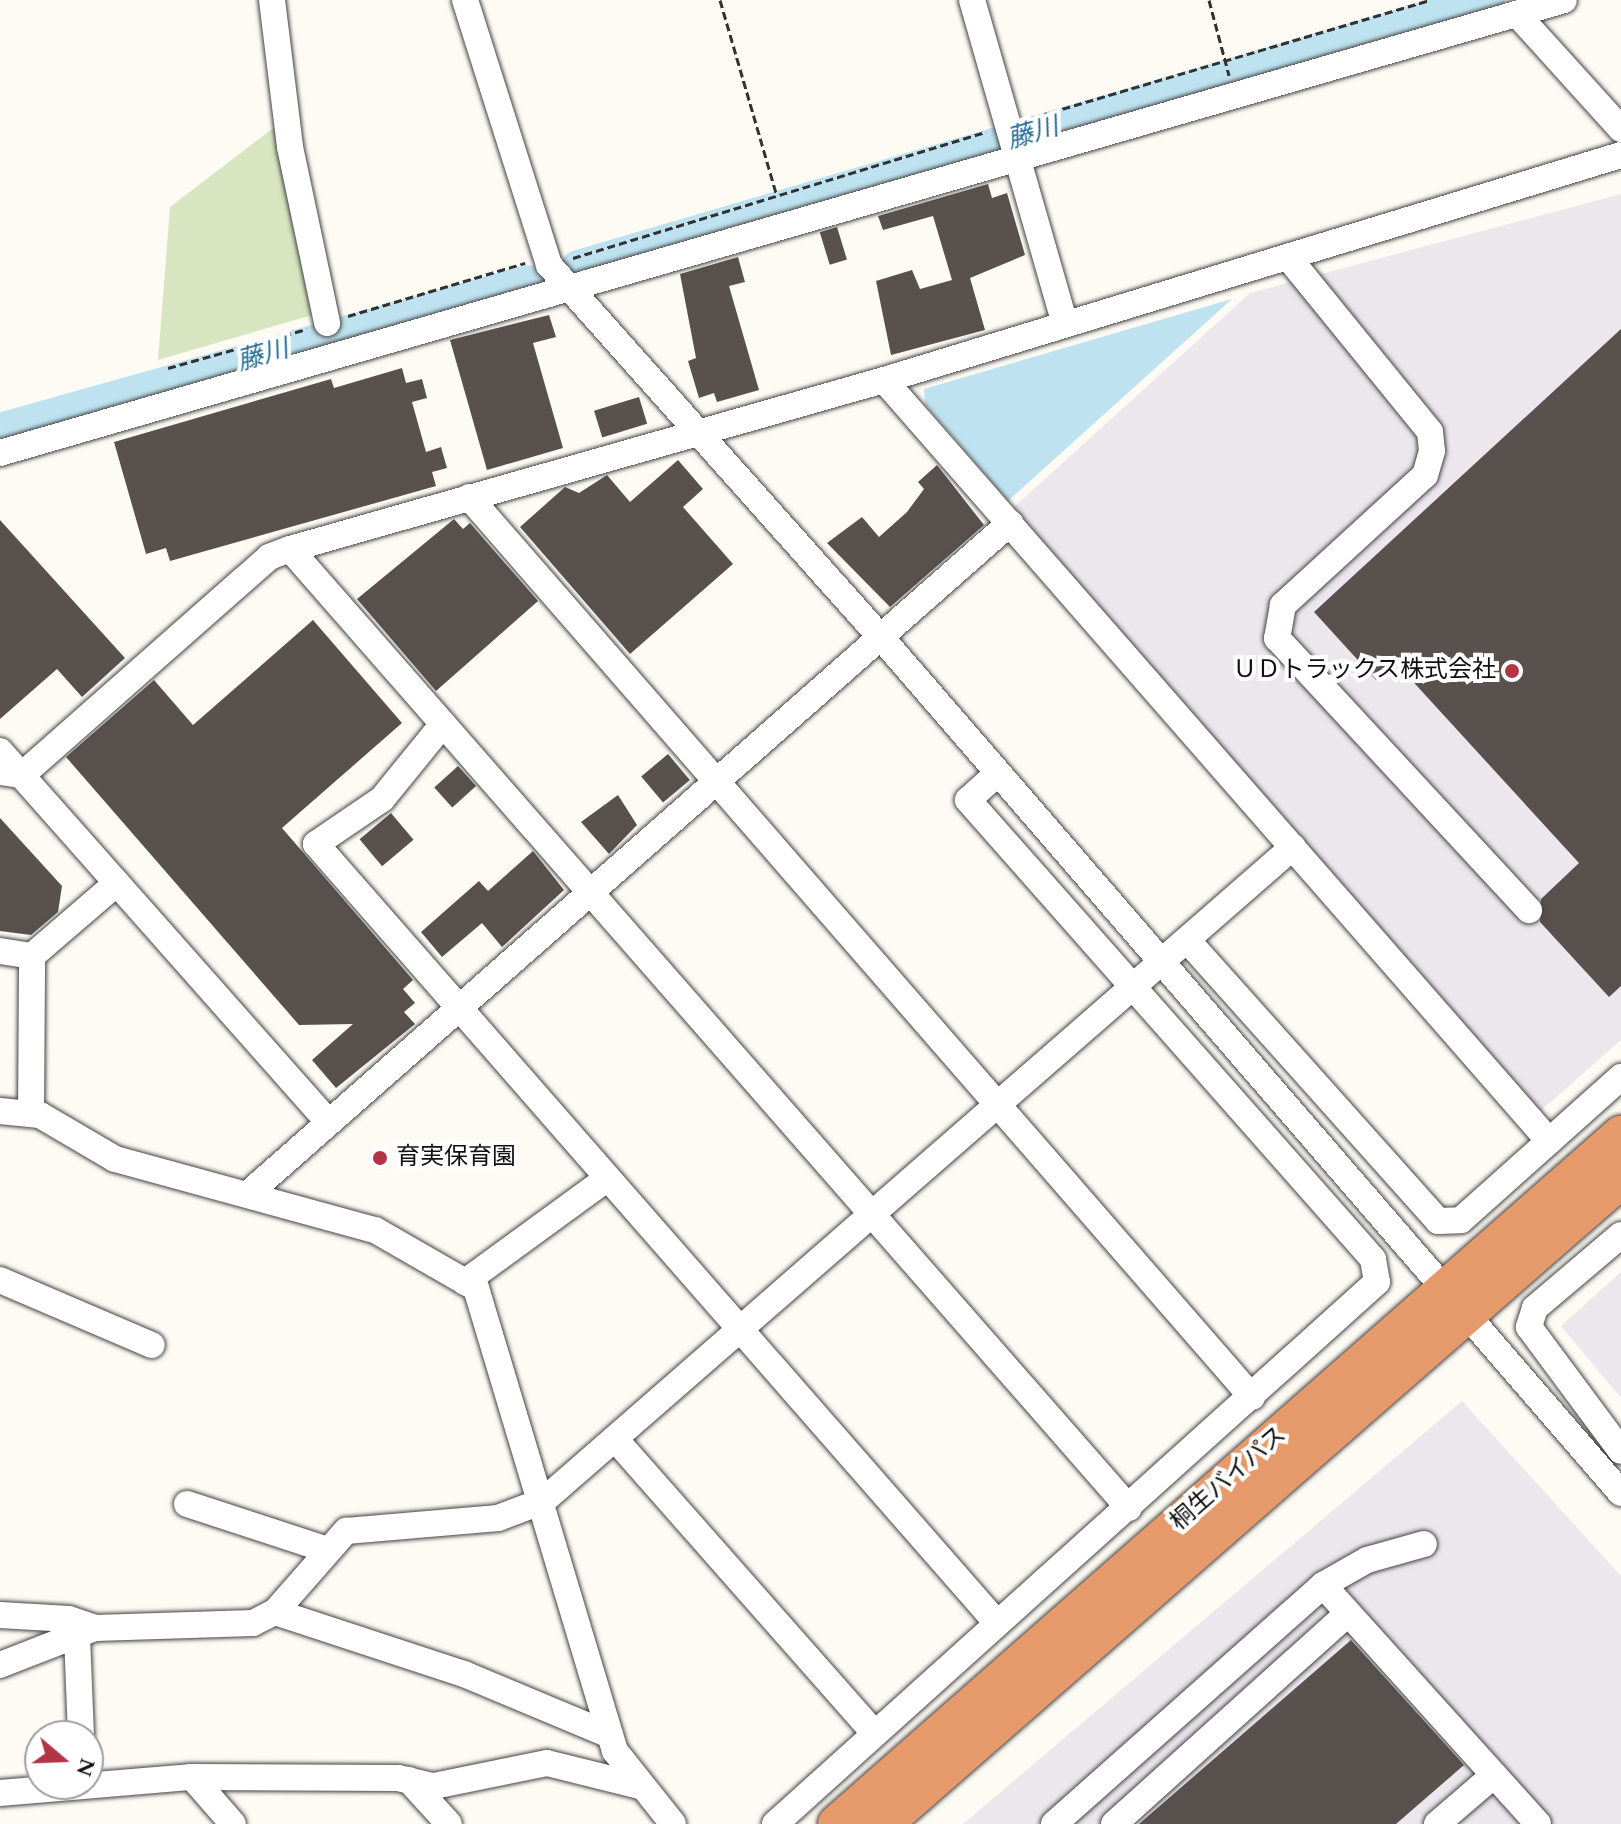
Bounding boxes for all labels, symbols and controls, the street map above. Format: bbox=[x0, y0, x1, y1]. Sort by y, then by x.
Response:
water label: 藤川 bbox=[1004, 112, 1062, 156]
water label: 藤川 bbox=[234, 334, 292, 378]
place label: ＵＤトラックス株式会社 bbox=[1232, 657, 1496, 685]
marker: ＵＤトラックス株式会社 bbox=[1503, 662, 1521, 680]
place label: 育実保育園 bbox=[396, 1144, 516, 1172]
marker: 育実保育園 bbox=[371, 1149, 389, 1167]
street label: 桐生バイパス bbox=[1165, 1421, 1293, 1537]
north arrow bbox=[24, 1720, 104, 1800]
text: N bbox=[67, 1753, 104, 1781]

